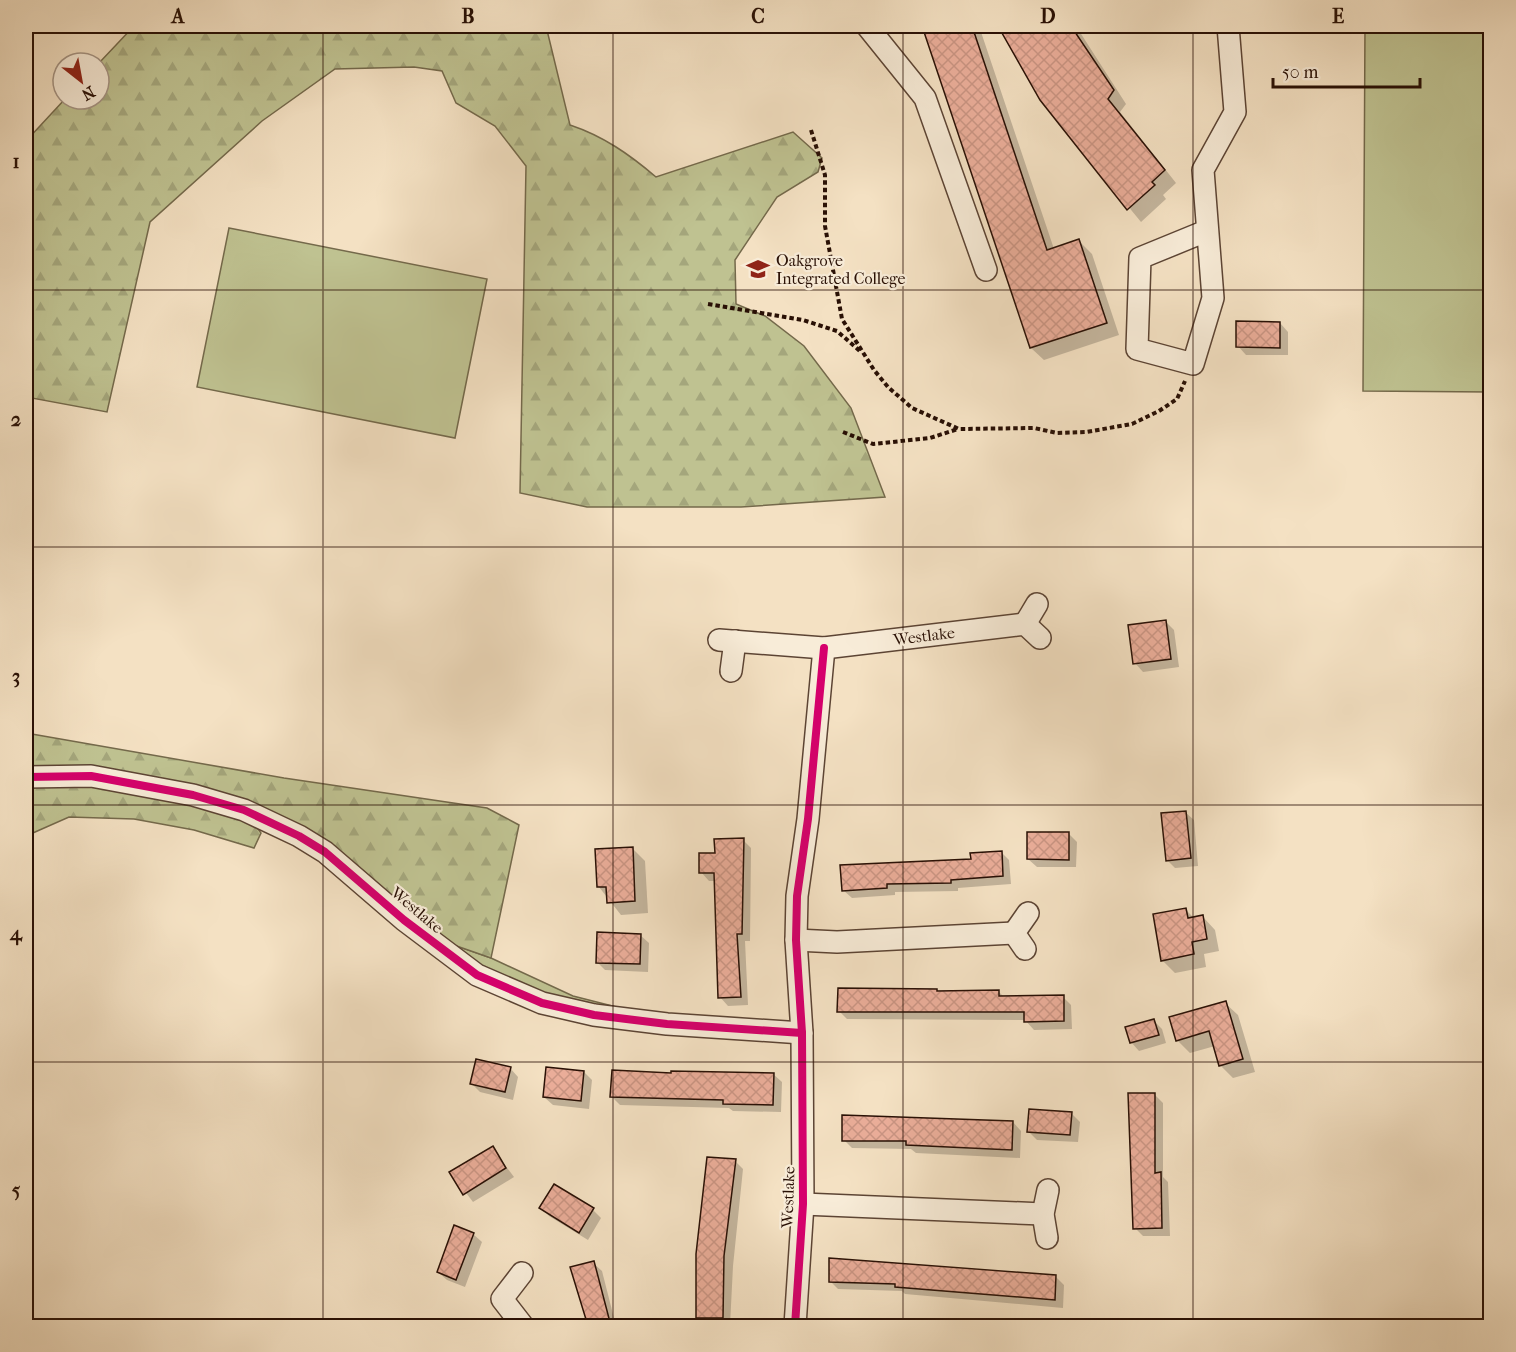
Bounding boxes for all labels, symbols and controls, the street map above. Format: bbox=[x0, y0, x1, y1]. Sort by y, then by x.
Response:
text: A bbox=[170, 5, 186, 28]
text: B bbox=[461, 5, 475, 28]
text: C bbox=[751, 5, 765, 28]
text: D bbox=[1040, 5, 1056, 28]
text: E bbox=[1332, 5, 1344, 28]
north arrow bbox=[51, 51, 111, 111]
scale bar bbox=[1273, 51, 1420, 89]
text: 50 m bbox=[1282, 62, 1319, 83]
text: N bbox=[78, 82, 99, 105]
text: 1 bbox=[12, 150, 20, 173]
place label: Oakgrove Integrated College bbox=[776, 251, 906, 288]
school or university icon: Oakgrove Integrated College bbox=[745, 256, 771, 282]
text: 2 bbox=[11, 408, 21, 431]
street label: Westlake bbox=[891, 623, 956, 649]
text: 3 bbox=[12, 665, 20, 688]
street label: Westlake bbox=[386, 882, 447, 937]
text: 4 bbox=[9, 922, 23, 946]
street label: Westlake bbox=[777, 1166, 799, 1229]
text: 5 bbox=[12, 1179, 21, 1202]

